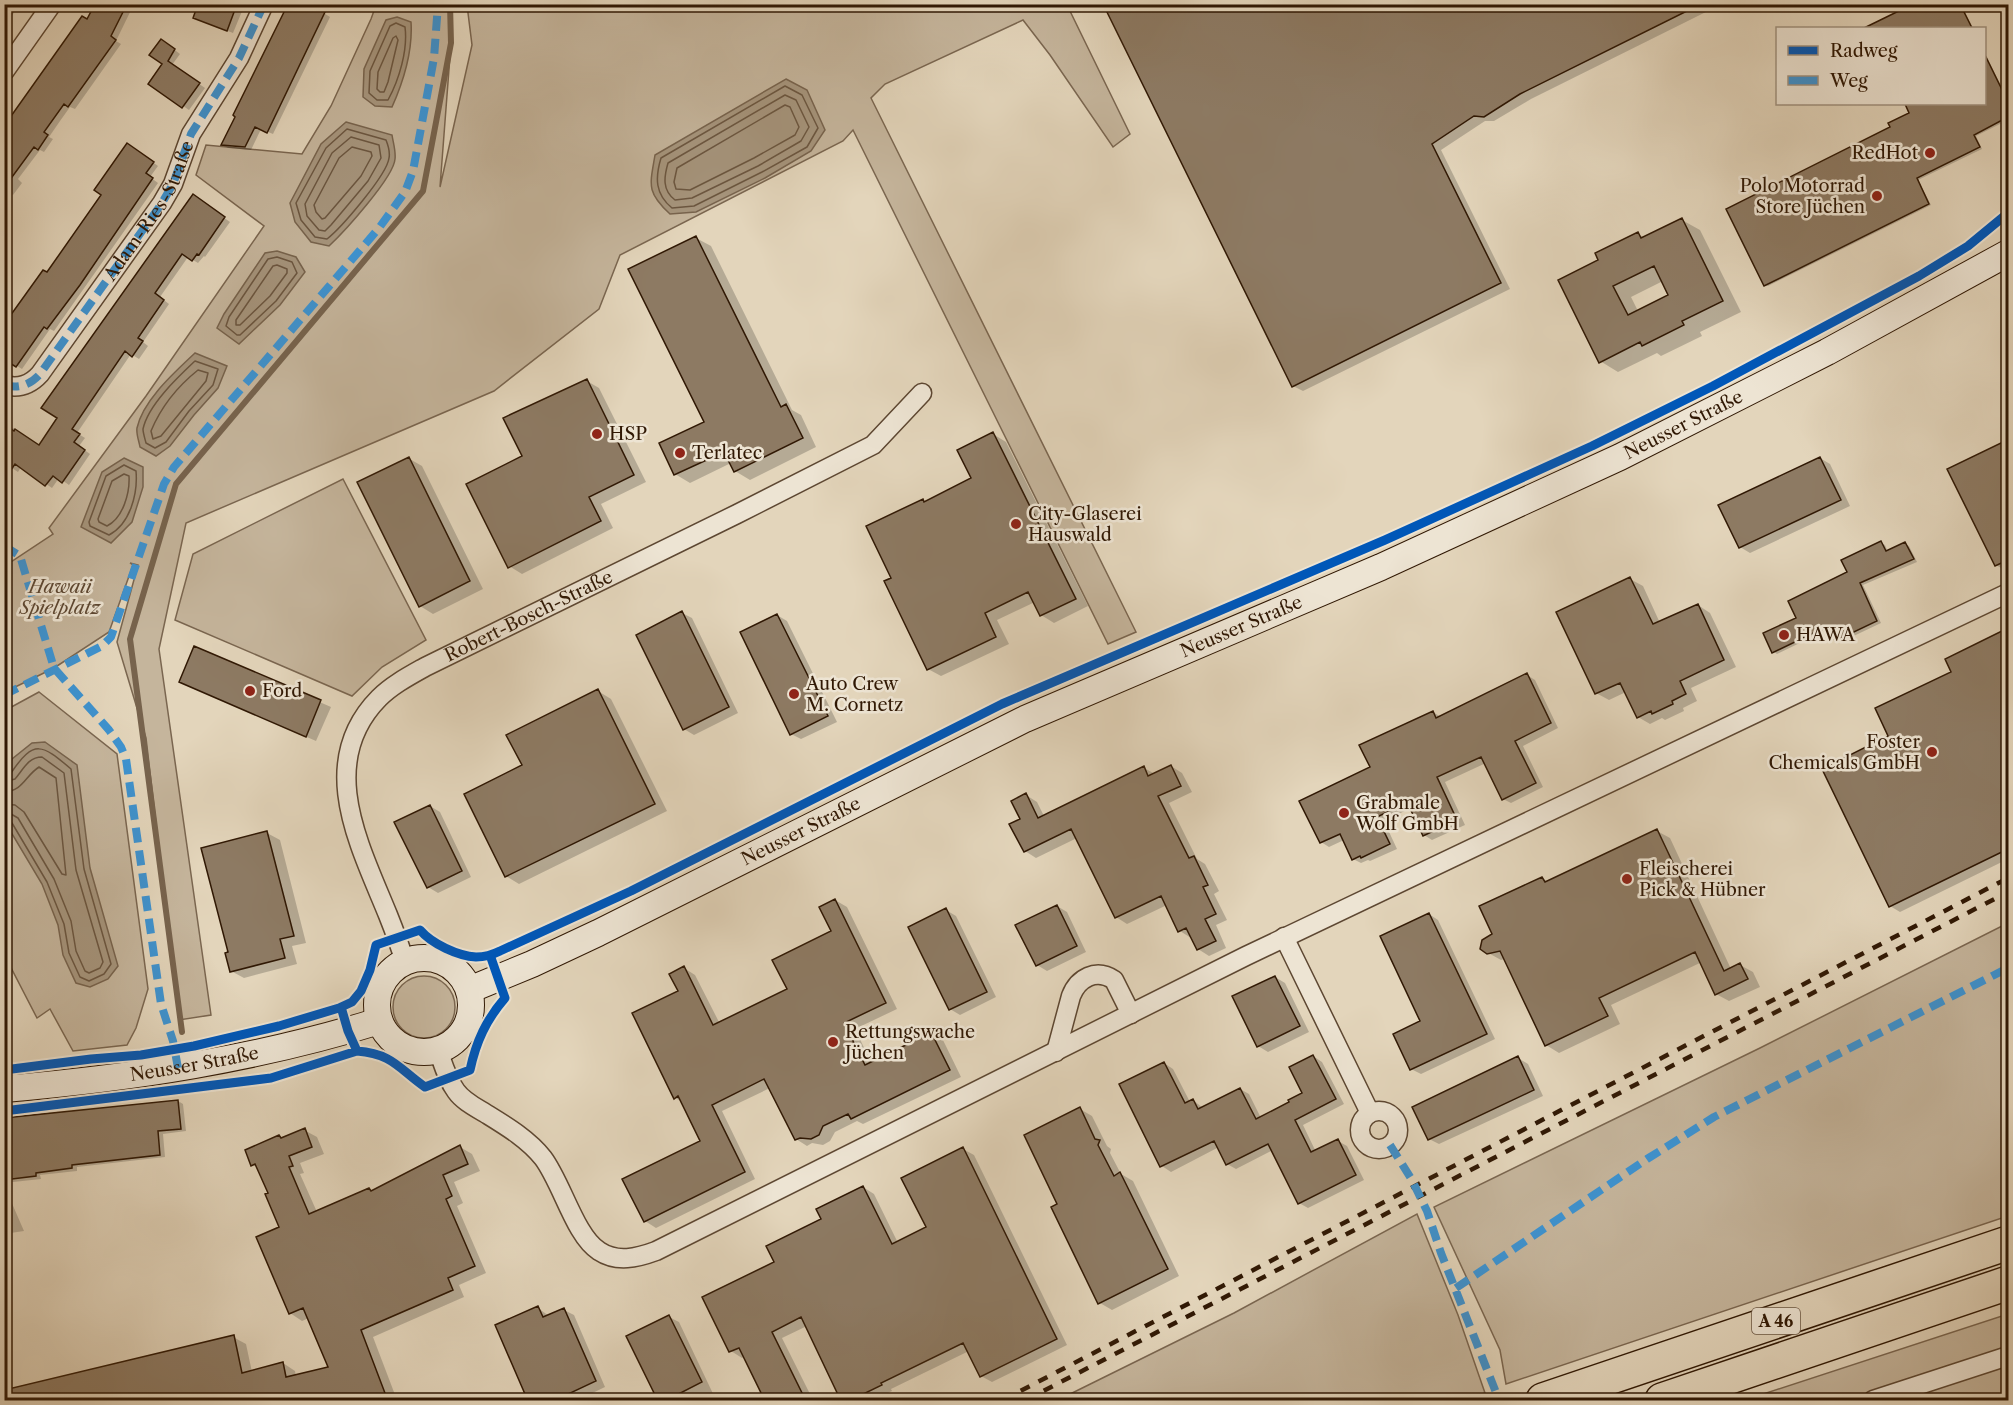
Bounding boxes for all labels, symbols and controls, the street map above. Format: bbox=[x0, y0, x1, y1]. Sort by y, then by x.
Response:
legend bbox=[1776, 27, 1986, 105]
text: Radweg bbox=[1830, 40, 1898, 62]
text: Weg bbox=[1829, 70, 1868, 92]
street label: Adam-Ries-Straße bbox=[98, 138, 199, 286]
place label: RedHot bbox=[1851, 142, 1919, 164]
marker: RedHot bbox=[1923, 146, 1937, 160]
place label: Polo Motorrad Store Jüchen bbox=[1740, 175, 1865, 218]
marker: Polo Motorrad Store Jüchen bbox=[1870, 189, 1884, 203]
street label: Neusser Straße bbox=[1620, 386, 1746, 464]
place label: HSP bbox=[609, 423, 647, 445]
marker: HSP bbox=[590, 427, 604, 441]
place label: Terlatec bbox=[692, 442, 762, 464]
marker: Terlatec bbox=[673, 446, 687, 460]
place label: City-Glaserei Hauswald bbox=[1028, 503, 1142, 546]
marker: City-Glaserei Hauswald bbox=[1009, 517, 1023, 531]
street label: Robert-Bosch-Straße bbox=[441, 566, 616, 667]
park label: Hawaii Spielplatz bbox=[19, 576, 102, 619]
street label: Neusser Straße bbox=[1177, 591, 1306, 662]
place label: HAWA bbox=[1796, 624, 1856, 646]
marker: HAWA bbox=[1777, 628, 1791, 642]
place label: Auto Crew M. Cornetz bbox=[805, 673, 903, 716]
place label: Ford bbox=[262, 680, 302, 702]
marker: Ford bbox=[243, 684, 257, 698]
marker: Auto Crew M. Cornetz bbox=[787, 687, 801, 701]
place label: Foster Chemicals GmbH bbox=[1768, 731, 1920, 774]
marker: Foster Chemicals GmbH bbox=[1925, 745, 1939, 759]
street label: Neusser Straße bbox=[738, 792, 864, 870]
place label: Grabmale Wolf GmbH bbox=[1355, 792, 1459, 835]
marker: Grabmale Wolf GmbH bbox=[1337, 806, 1351, 820]
place label: Fleischerei Pick & Hübner bbox=[1639, 858, 1766, 901]
marker: Fleischerei Pick & Hübner bbox=[1620, 872, 1634, 886]
place label: Rettungswache Jüchen bbox=[842, 1021, 975, 1064]
marker: Rettungswache Jüchen bbox=[826, 1035, 840, 1049]
street label: Neusser Straße bbox=[129, 1042, 261, 1086]
road number: A 46 bbox=[1752, 1308, 1800, 1334]

